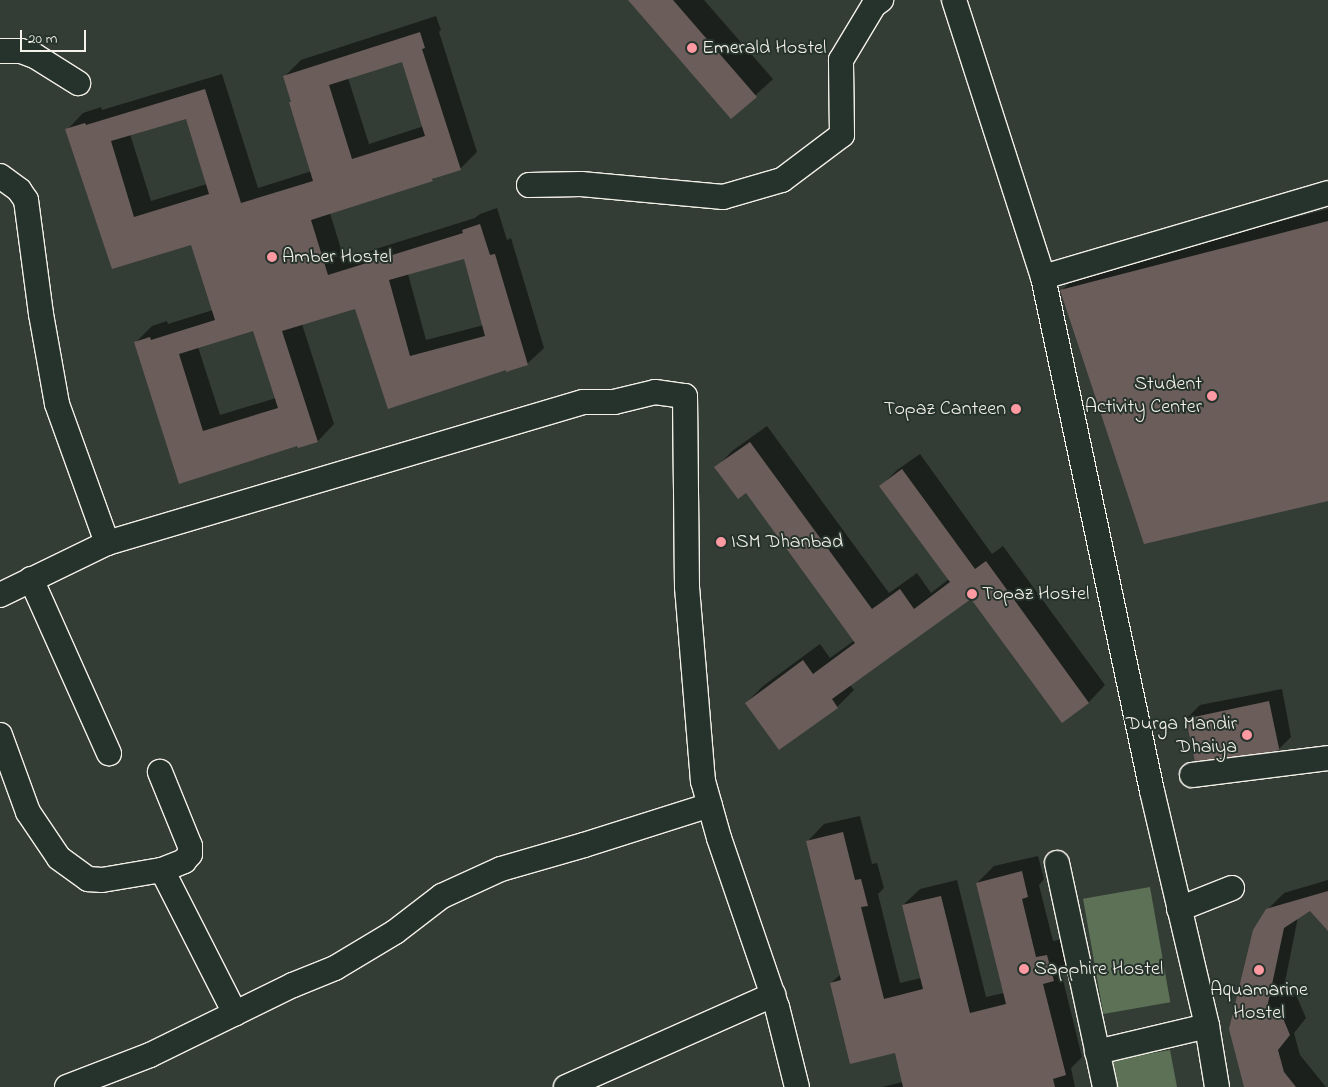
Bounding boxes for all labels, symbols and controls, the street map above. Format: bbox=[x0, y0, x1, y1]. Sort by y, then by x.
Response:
scale bar bbox=[22, 20, 89, 52]
text: 20 m bbox=[28, 28, 57, 50]
place label: Emerald Hostel bbox=[702, 36, 826, 60]
marker: Emerald Hostel bbox=[686, 42, 698, 54]
place label: Amber Hostel bbox=[282, 245, 392, 269]
marker: Amber Hostel bbox=[266, 251, 278, 263]
place label: Student Activity Center bbox=[1085, 372, 1202, 419]
marker: Student Activity Center bbox=[1206, 390, 1218, 402]
place label: Topaz Canteen bbox=[884, 397, 1006, 421]
marker: Topaz Canteen bbox=[1010, 403, 1022, 415]
place label: ISM Dhanbad bbox=[731, 530, 843, 554]
marker: ISM Dhanbad bbox=[715, 536, 727, 548]
place label: Topaz Hostel bbox=[982, 582, 1089, 606]
marker: Topaz Hostel bbox=[966, 588, 978, 600]
place label: Durga Mandir Dhaiya bbox=[1126, 712, 1237, 759]
marker: Durga Mandir Dhaiya bbox=[1241, 729, 1253, 741]
place label: Sapphire Hostel bbox=[1034, 957, 1163, 981]
marker: Sapphire Hostel bbox=[1018, 963, 1030, 975]
marker: Aquamarine Hostel bbox=[1253, 964, 1265, 976]
place label: Aquamarine Hostel bbox=[1210, 978, 1308, 1025]

